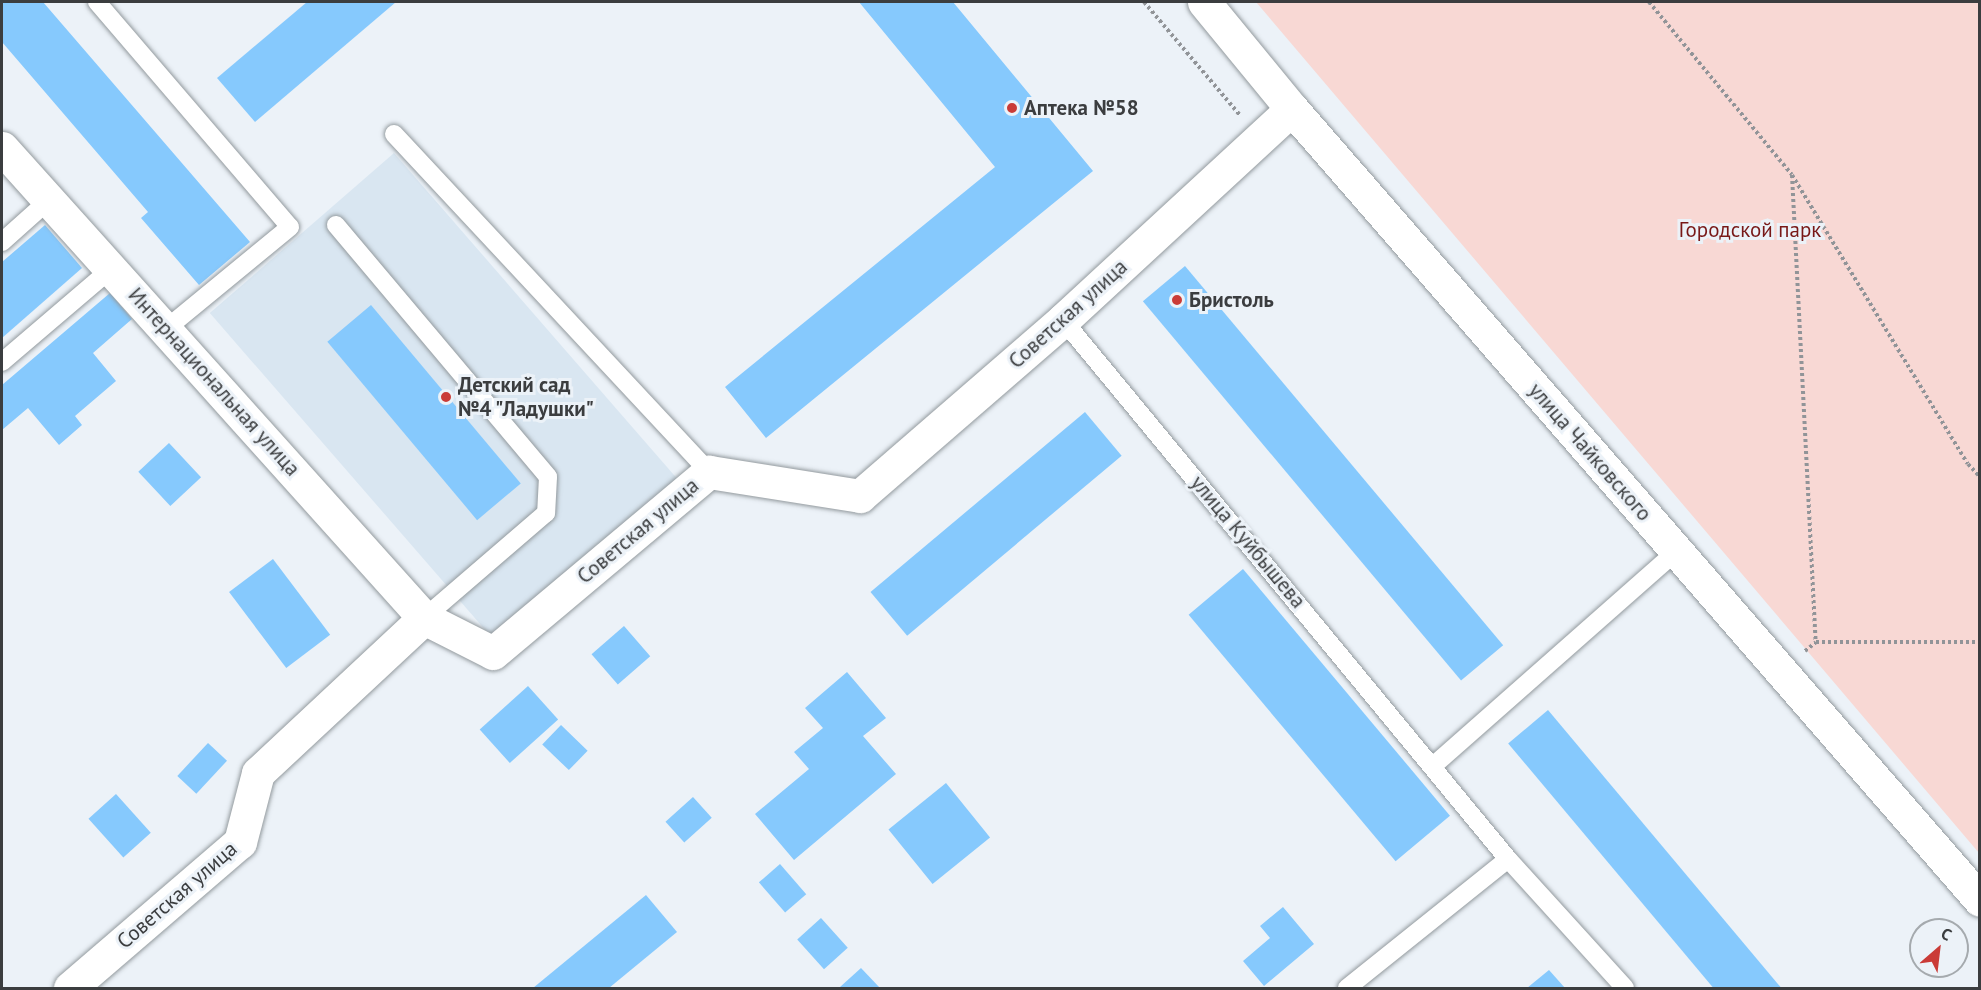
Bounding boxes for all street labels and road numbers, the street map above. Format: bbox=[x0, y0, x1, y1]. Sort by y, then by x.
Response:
street label: Советская улица bbox=[1004, 254, 1132, 374]
street label: Интернациональная улица bbox=[123, 283, 305, 481]
street label: улица Чайковского bbox=[1523, 378, 1657, 526]
street label: улица Куйбышева bbox=[1185, 471, 1311, 613]
street label: Советская улица bbox=[572, 473, 704, 589]
street label: Советская улица bbox=[112, 836, 242, 954]

